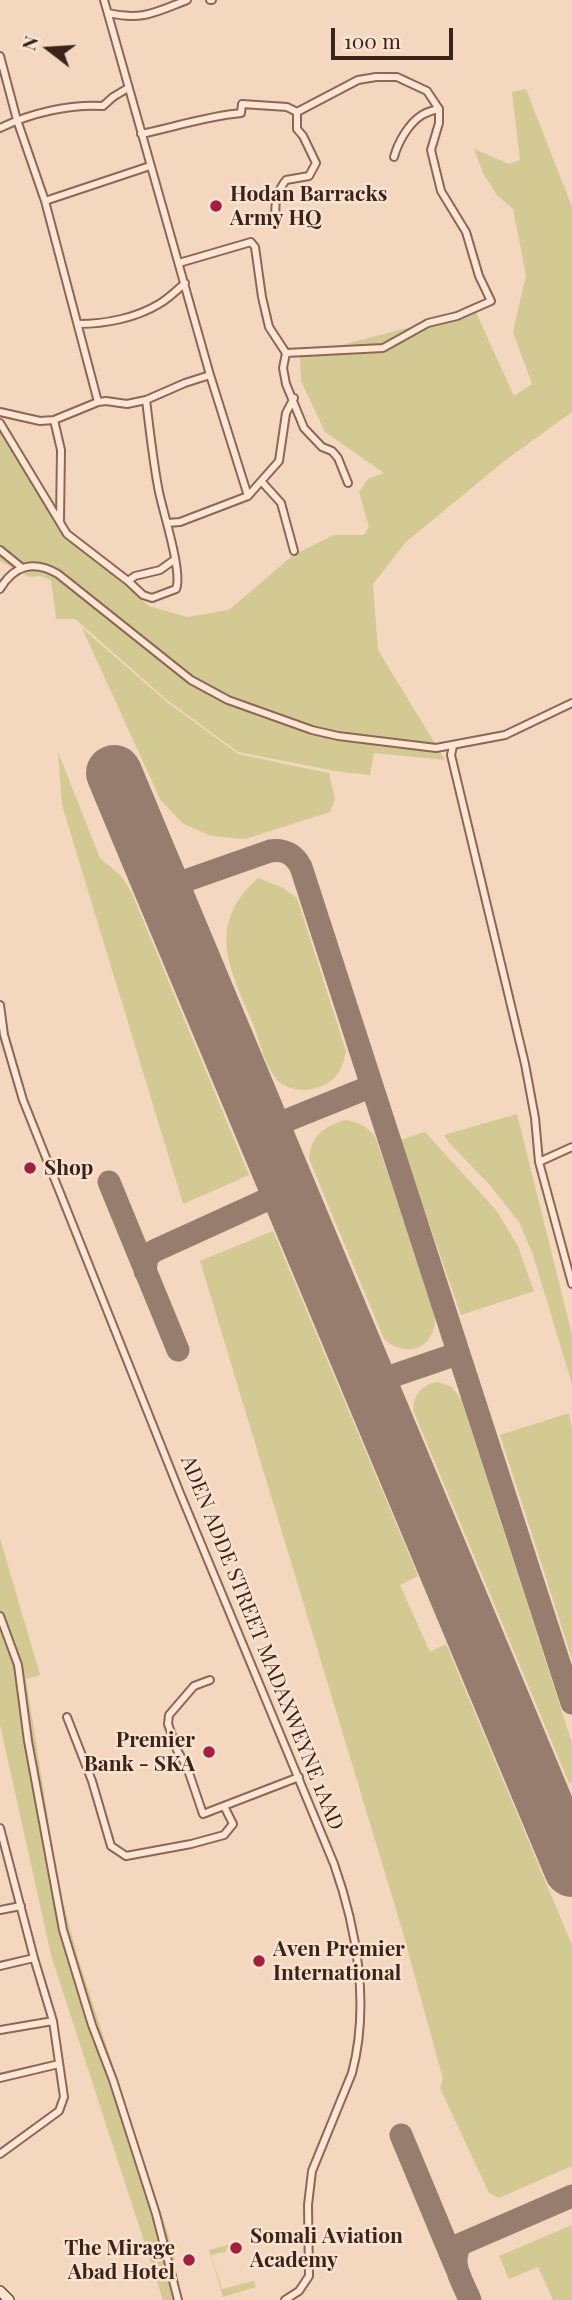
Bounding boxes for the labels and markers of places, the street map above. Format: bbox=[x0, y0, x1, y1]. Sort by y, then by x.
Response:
place label: Hodan Barracks Army HQ bbox=[230, 181, 387, 231]
marker: Hodan Barracks Army HQ bbox=[208, 198, 224, 214]
place label: Shop bbox=[44, 1155, 93, 1181]
marker: Shop bbox=[22, 1160, 38, 1176]
place label: Premier Bank - SKA bbox=[84, 1727, 195, 1777]
marker: Premier Bank - SKA bbox=[201, 1744, 217, 1760]
place label: Aven Premier International bbox=[273, 1936, 405, 1986]
marker: Aven Premier International bbox=[251, 1953, 267, 1969]
place label: Somali Aviation Academy bbox=[250, 2223, 403, 2273]
place label: The Mirage Abad Hotel bbox=[64, 2235, 175, 2285]
marker: Somali Aviation Academy bbox=[228, 2240, 244, 2256]
marker: The Mirage Abad Hotel bbox=[181, 2252, 197, 2268]

